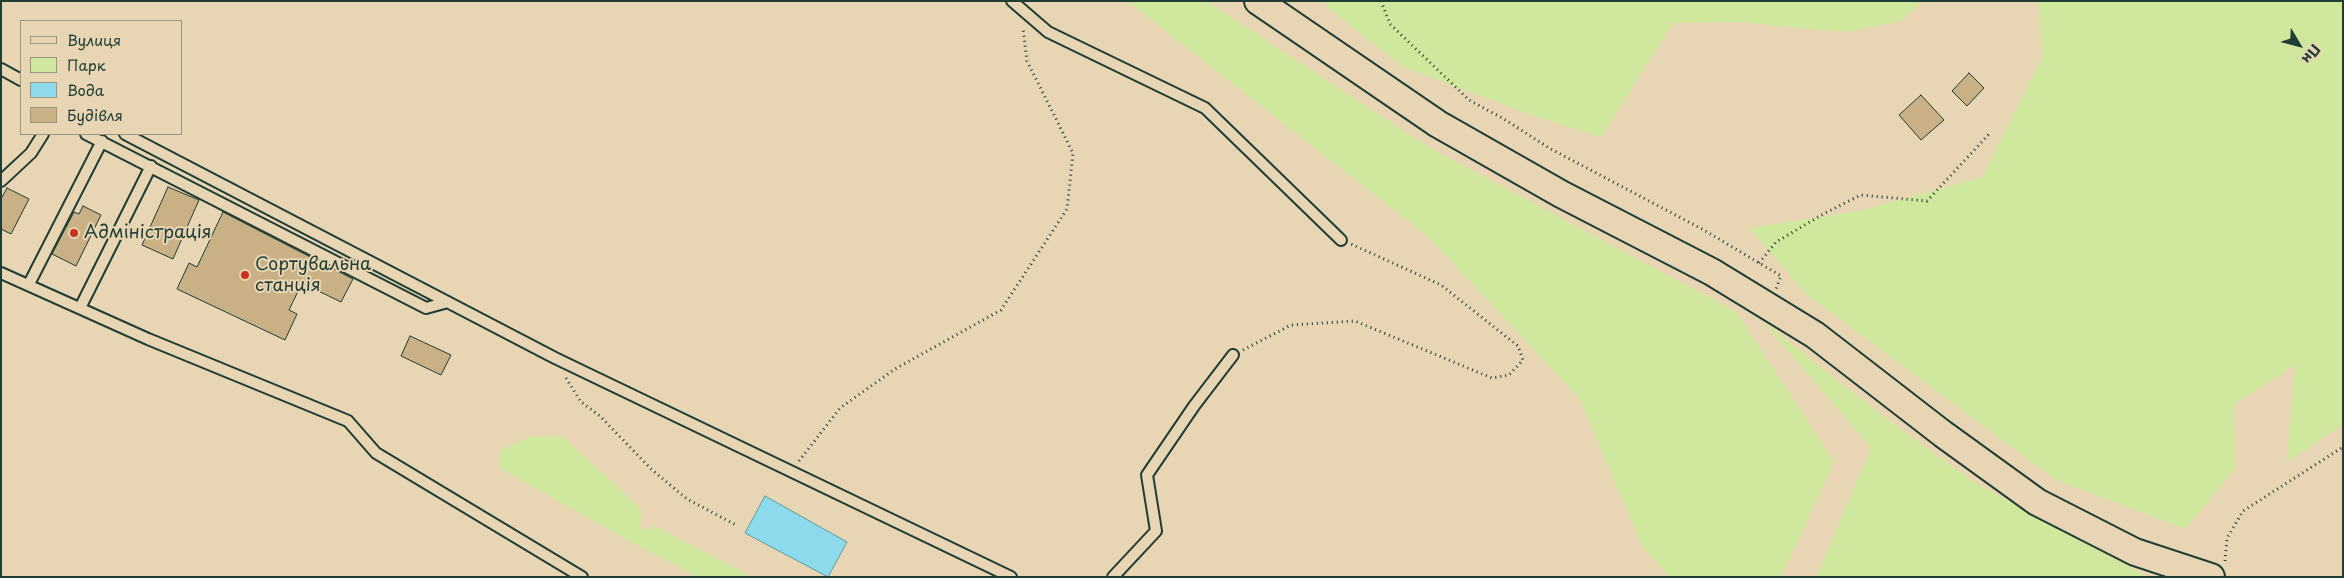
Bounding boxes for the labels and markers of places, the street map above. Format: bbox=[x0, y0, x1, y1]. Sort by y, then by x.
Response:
place label: Адміністрація bbox=[84, 222, 211, 244]
marker: Адміністрація bbox=[68, 227, 80, 239]
place label: Сортувальна станція bbox=[255, 254, 371, 296]
marker: Сортувальна станція bbox=[239, 269, 251, 281]

